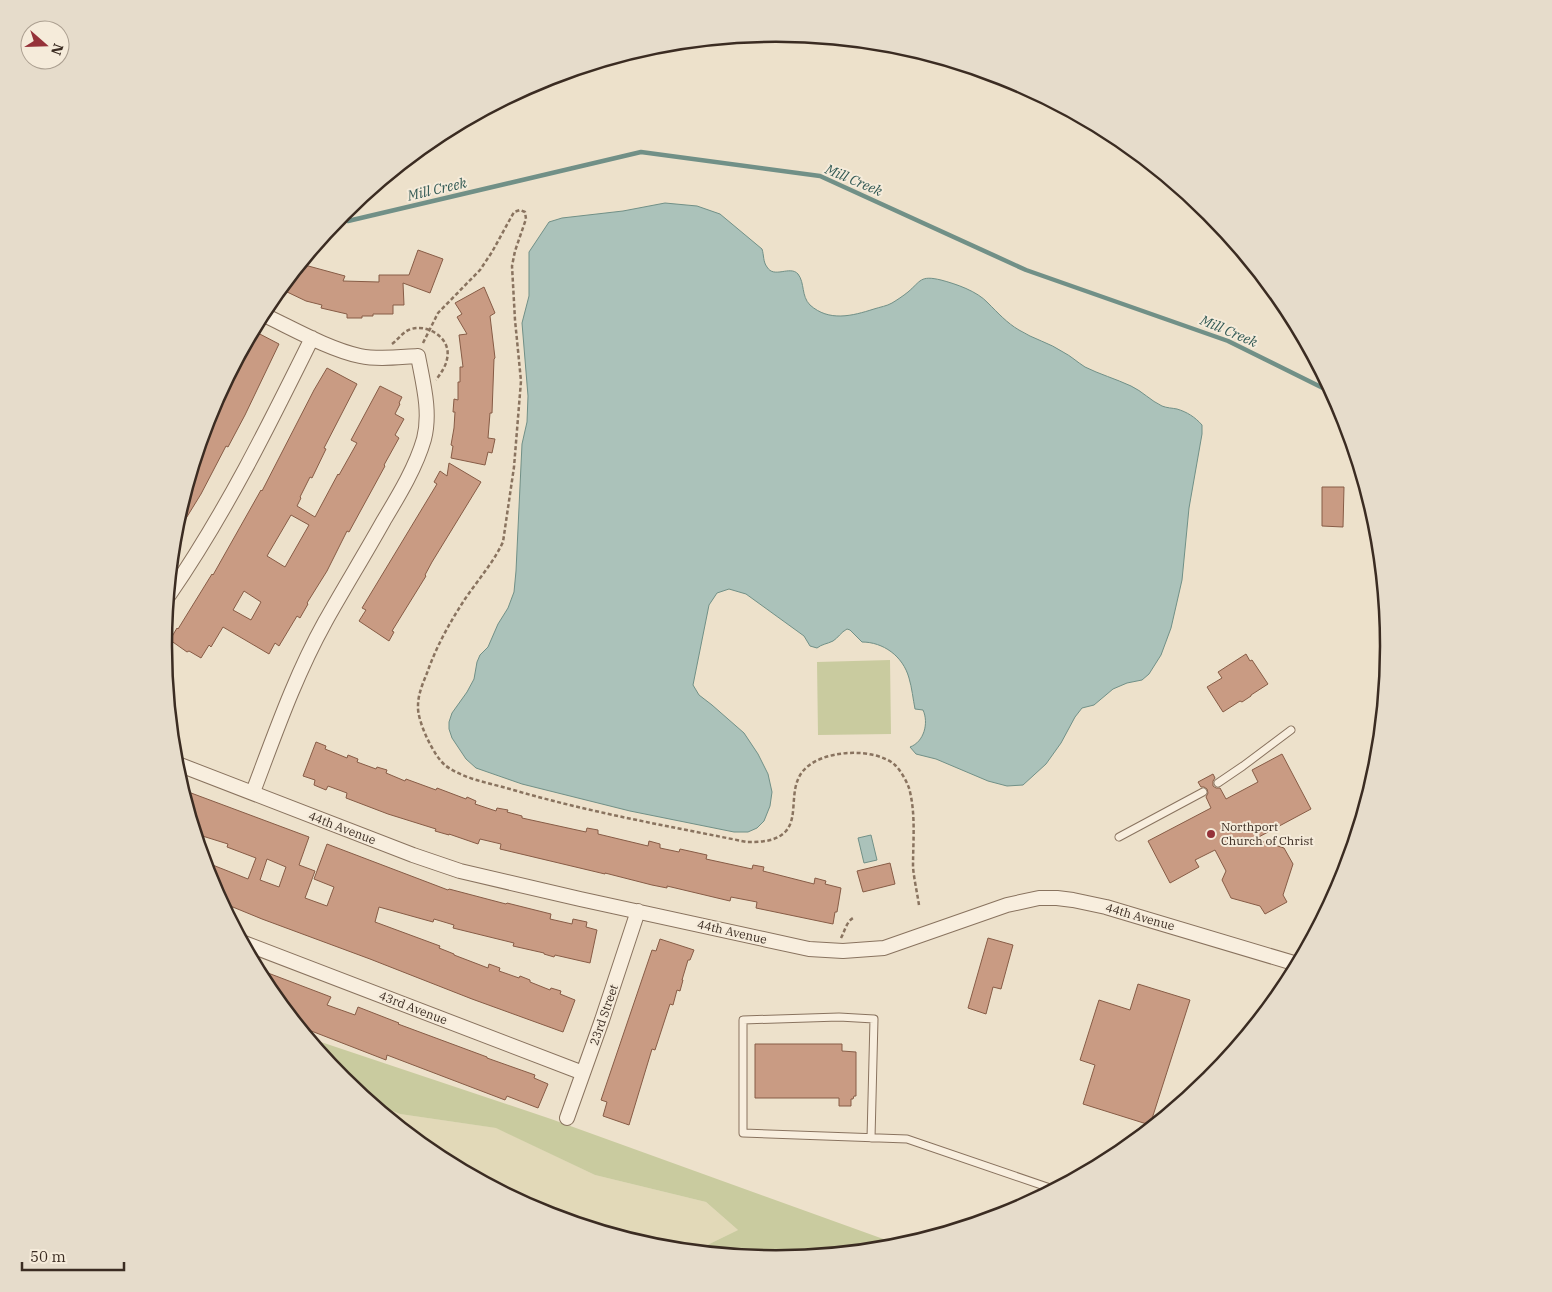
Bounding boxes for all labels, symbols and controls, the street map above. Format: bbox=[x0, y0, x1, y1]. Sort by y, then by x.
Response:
north arrow bbox=[20, 20, 70, 70]
text: N bbox=[47, 41, 68, 58]
water label: Mill Creek bbox=[822, 160, 886, 200]
water label: Mill Creek bbox=[405, 173, 469, 205]
water label: Mill Creek bbox=[1197, 311, 1261, 351]
street label: 44th Avenue bbox=[306, 808, 378, 847]
place label: Northport Church of Christ bbox=[1221, 819, 1313, 848]
marker: Northport Church of Christ bbox=[1205, 828, 1217, 840]
street label: 44th Avenue bbox=[1104, 900, 1176, 934]
street label: 44th Avenue bbox=[696, 916, 768, 947]
street label: 23rd Street bbox=[586, 982, 621, 1047]
street label: 43rd Avenue bbox=[377, 988, 449, 1027]
scale bar bbox=[22, 1240, 125, 1272]
text: 50 m bbox=[30, 1247, 66, 1266]

